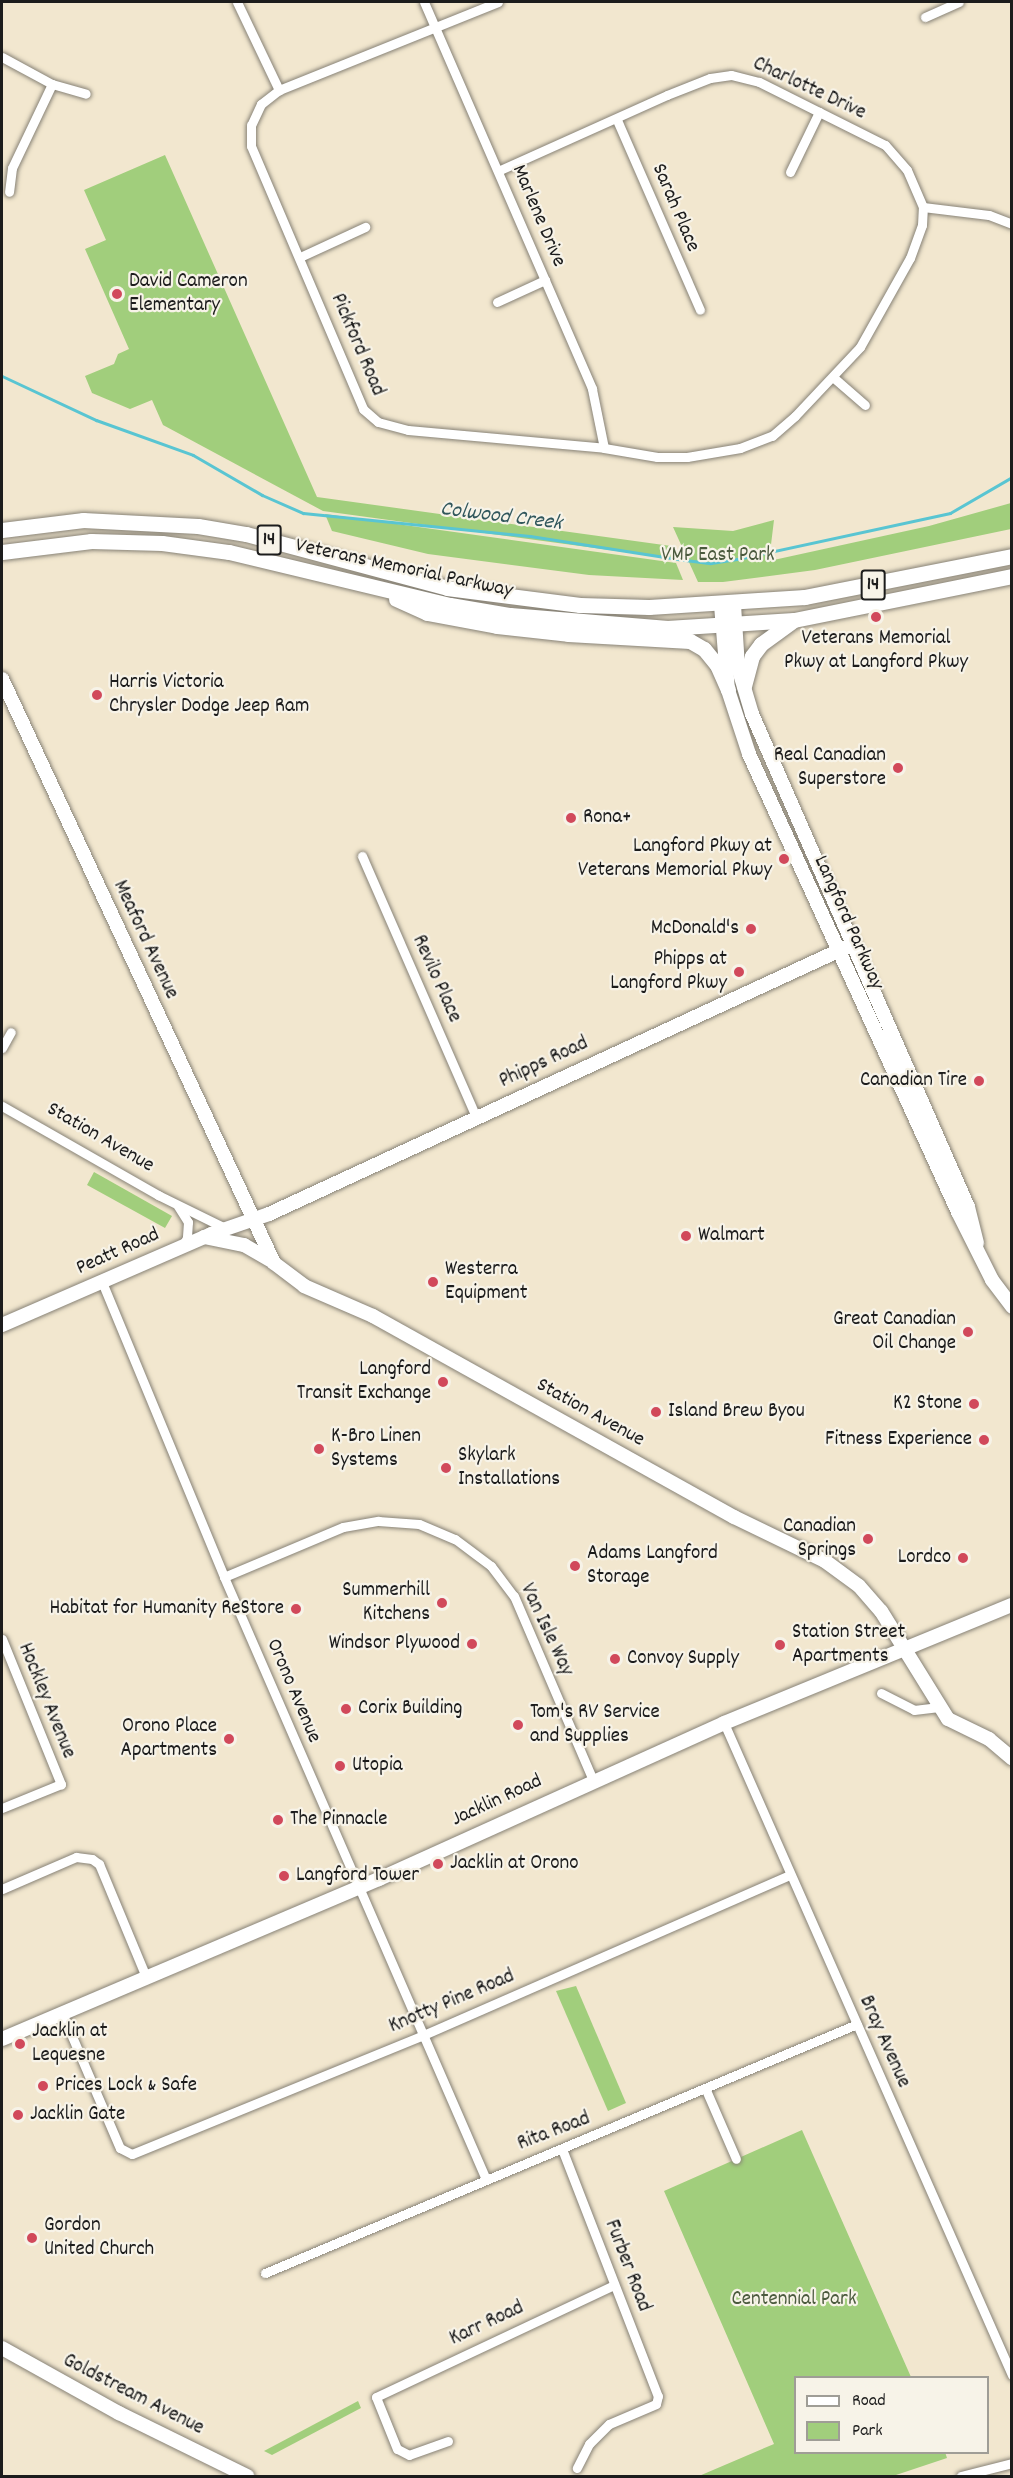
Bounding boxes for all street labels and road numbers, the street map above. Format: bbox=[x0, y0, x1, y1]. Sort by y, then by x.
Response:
street label: Charlotte Drive bbox=[748, 52, 870, 126]
street label: Sarah Place bbox=[645, 160, 705, 256]
street label: Marlene Drive bbox=[505, 161, 571, 271]
street label: Pickford Road bbox=[324, 290, 390, 400]
road number: 14 bbox=[256, 523, 282, 557]
street label: Veterans Memorial Parkway bbox=[293, 534, 515, 604]
road number: 14 bbox=[860, 568, 886, 602]
street label: Langford Parkway bbox=[807, 852, 889, 994]
street label: Meaford Avenue bbox=[107, 877, 183, 1003]
street label: Revilo Place bbox=[406, 931, 466, 1027]
street label: Phipps Road bbox=[495, 1031, 593, 1095]
street label: Station Avenue bbox=[42, 1097, 158, 1179]
street label: Peatt Road bbox=[73, 1223, 163, 1281]
street label: Station Avenue bbox=[532, 1373, 648, 1453]
street label: Van Isle Way bbox=[514, 1580, 578, 1680]
street label: Orono Avenue bbox=[260, 1635, 326, 1747]
street label: Hockley Avenue bbox=[11, 1640, 81, 1762]
street label: Jacklin Road bbox=[448, 1769, 546, 1833]
street label: Knotty Pine Road bbox=[385, 1964, 519, 2040]
street label: Bray Avenue bbox=[852, 1992, 916, 2092]
street label: Rita Road bbox=[514, 2107, 594, 2157]
street label: Furber Road bbox=[598, 2216, 656, 2316]
street label: Karr Road bbox=[446, 2296, 528, 2352]
street label: Goldstream Avenue bbox=[58, 2349, 208, 2441]

